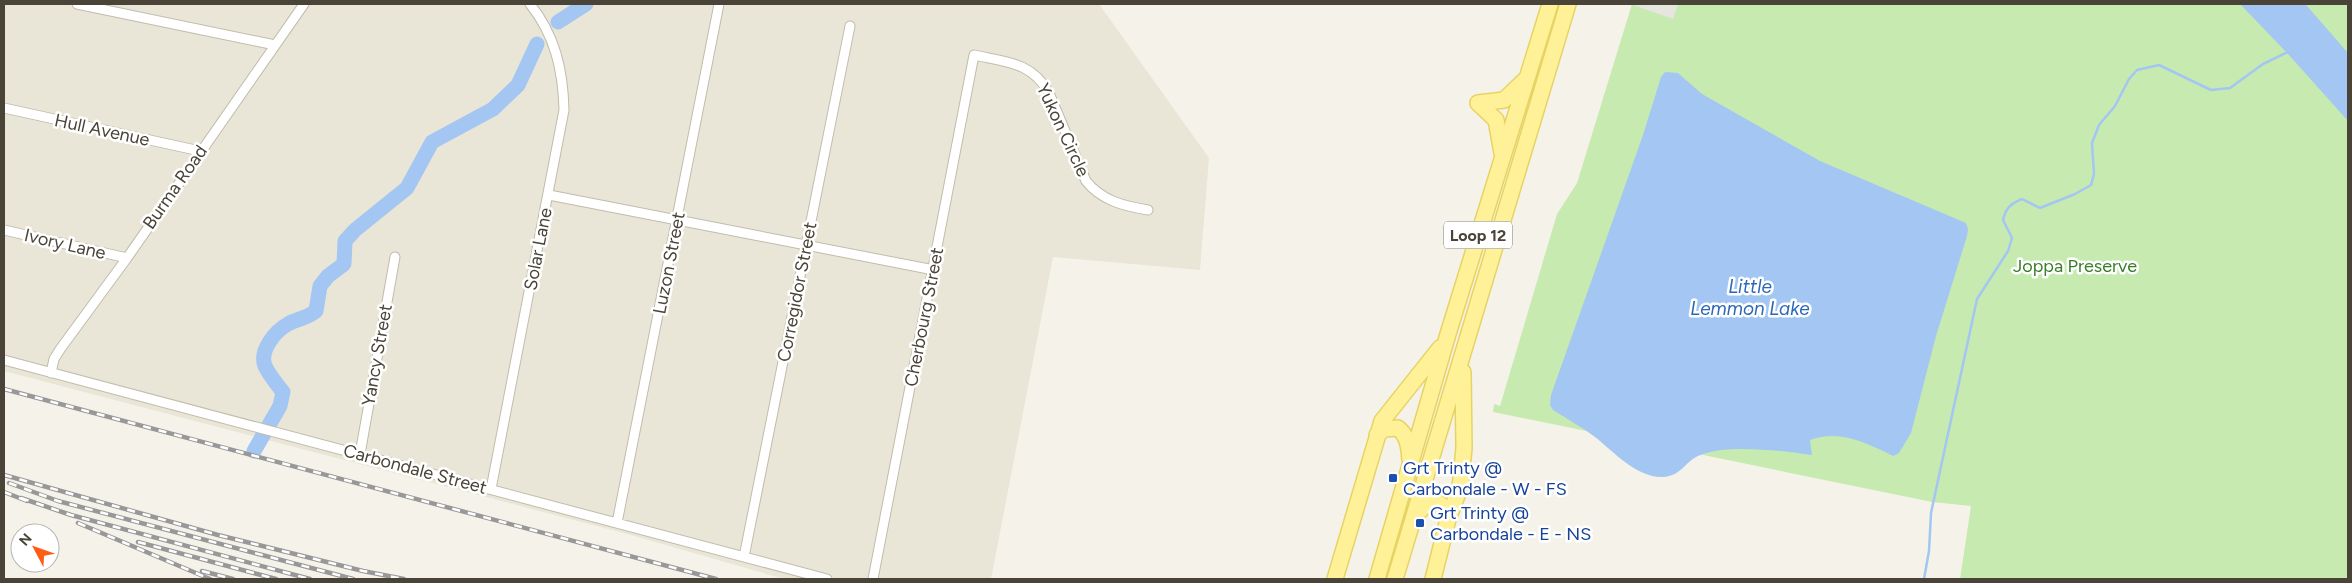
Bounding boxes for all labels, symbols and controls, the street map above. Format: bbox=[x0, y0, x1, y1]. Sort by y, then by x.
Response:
street label: Yukon Circle bbox=[1032, 80, 1094, 180]
street label: Hull Avenue bbox=[52, 109, 152, 151]
street label: Burma Road bbox=[138, 141, 212, 233]
street label: Solar Lane bbox=[519, 206, 557, 292]
street label: Luzon Street bbox=[648, 210, 690, 316]
street label: Corregidor Street bbox=[773, 220, 821, 364]
road number: Loop 12 bbox=[1444, 222, 1512, 248]
street label: Ivory Lane bbox=[22, 224, 108, 264]
street label: Cherbourg Street bbox=[900, 245, 948, 389]
park label: Joppa Preserve bbox=[2013, 255, 2137, 277]
water label: Little Lemmon Lake bbox=[1690, 275, 1810, 320]
street label: Yancy Street bbox=[357, 302, 397, 408]
street label: Carbondale Street bbox=[341, 439, 489, 499]
place label: Grt Trinty @ Carbondale - W - FS bbox=[1403, 457, 1567, 500]
marker: Grt Trinty @ Carbondale - W - FS bbox=[1387, 472, 1399, 484]
place label: Grt Trinty @ Carbondale - E - NS bbox=[1430, 502, 1591, 545]
marker: Grt Trinty @ Carbondale - E - NS bbox=[1414, 517, 1426, 529]
north arrow bbox=[10, 523, 60, 573]
text: N bbox=[16, 530, 36, 549]

